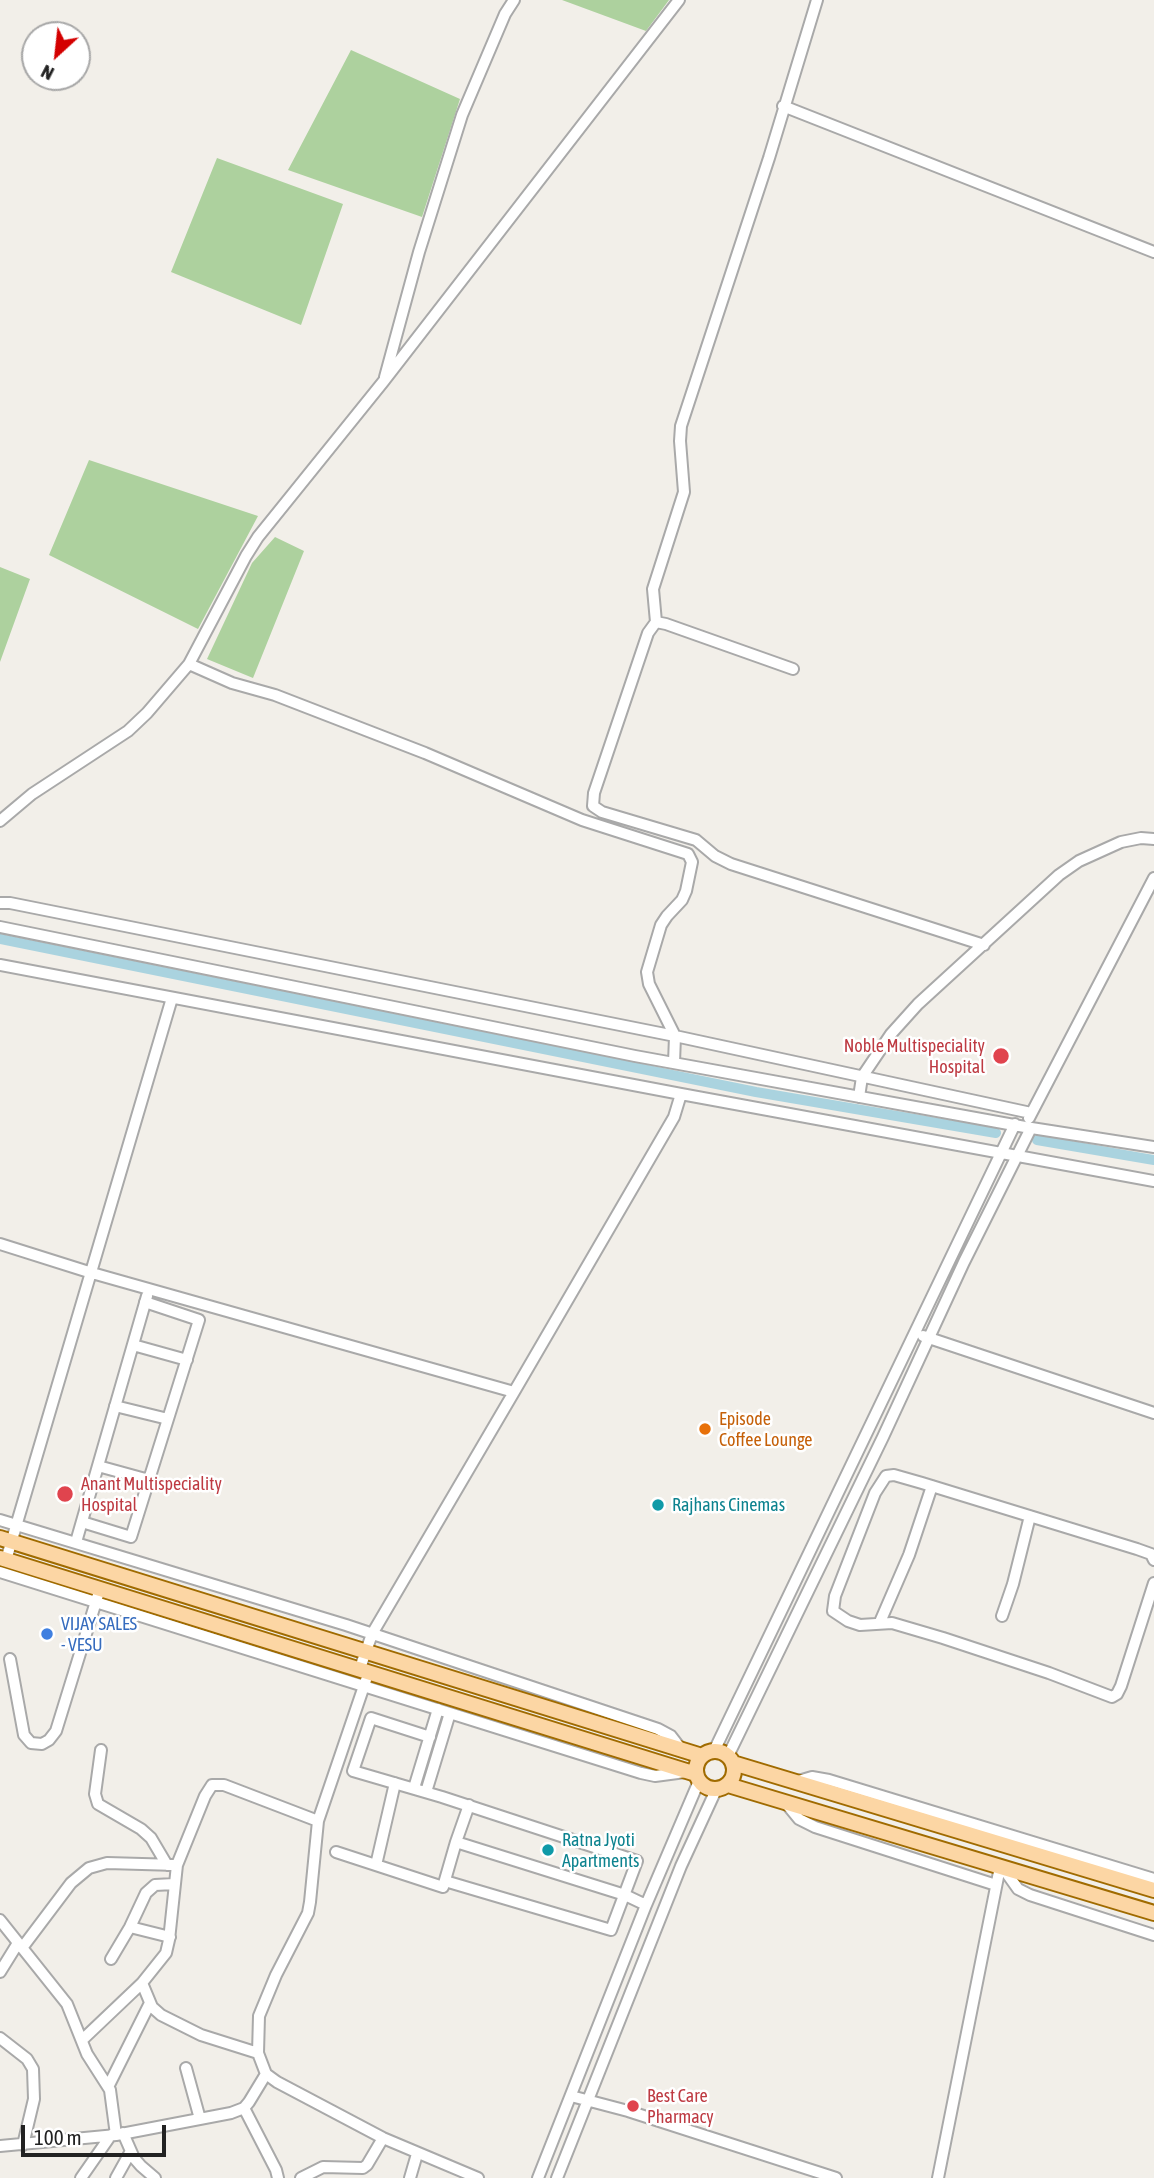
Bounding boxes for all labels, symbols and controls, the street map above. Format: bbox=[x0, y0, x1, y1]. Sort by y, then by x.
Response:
north arrow bbox=[21, 21, 91, 91]
text: N bbox=[37, 61, 57, 85]
place label: Noble Multispeciality Hospital bbox=[844, 1035, 985, 1078]
marker: Noble Multispeciality Hospital bbox=[991, 1046, 1011, 1066]
place label: Episode Coffee Lounge bbox=[719, 1408, 812, 1450]
marker: Episode Coffee Lounge bbox=[697, 1421, 713, 1437]
place label: Anant Multispeciality Hospital bbox=[81, 1473, 222, 1516]
marker: Anant Multispeciality Hospital bbox=[55, 1484, 75, 1504]
place label: Rajhans Cinemas bbox=[672, 1494, 785, 1516]
marker: Rajhans Cinemas bbox=[650, 1497, 666, 1513]
place label: VIJAY SALES - VESU bbox=[61, 1613, 137, 1656]
marker: VIJAY SALES - VESU bbox=[39, 1626, 55, 1642]
place label: Ratna Jyoti Apartments bbox=[562, 1829, 639, 1871]
marker: Ratna Jyoti Apartments bbox=[540, 1842, 556, 1858]
place label: Best Care Pharmacy bbox=[647, 2085, 714, 2128]
marker: Best Care Pharmacy bbox=[625, 2098, 641, 2114]
scale bar bbox=[24, 2112, 170, 2156]
text: 100 m bbox=[34, 2125, 82, 2149]

